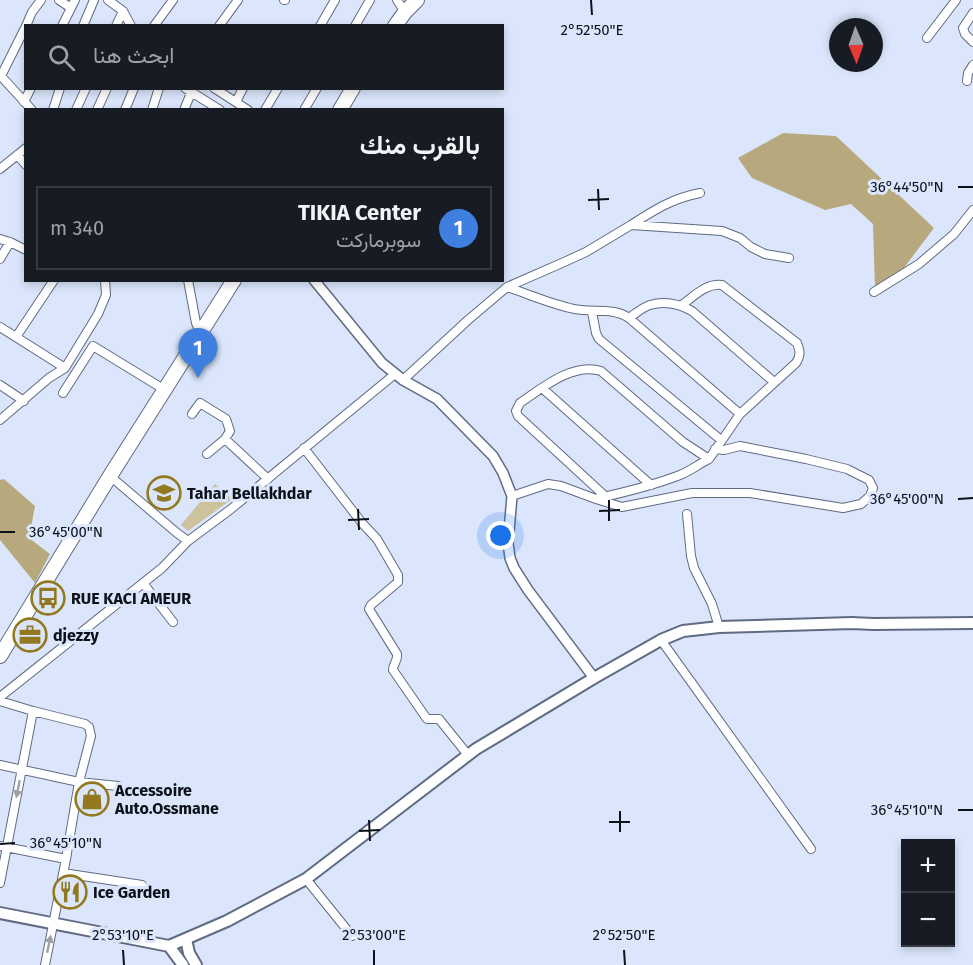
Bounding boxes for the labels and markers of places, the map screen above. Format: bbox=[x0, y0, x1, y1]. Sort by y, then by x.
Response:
pin: 1 bbox=[178, 328, 218, 378]
school or university icon: Tahar Bellakhdar bbox=[146, 475, 182, 511]
place label: Tahar Bellakhdar bbox=[187, 484, 312, 503]
bus stop icon: RUE KACI AMEUR bbox=[30, 580, 66, 616]
place label: RUE KACI AMEUR bbox=[71, 589, 191, 608]
office icon: djezzy bbox=[12, 617, 48, 653]
place label: djezzy bbox=[53, 626, 99, 645]
shop icon: Accessoire Auto.Ossmane bbox=[74, 781, 110, 817]
place label: Accessoire Auto.Ossmane bbox=[114, 781, 219, 818]
restaurant icon: Ice Garden bbox=[52, 874, 88, 910]
place label: Ice Garden bbox=[93, 883, 170, 902]

